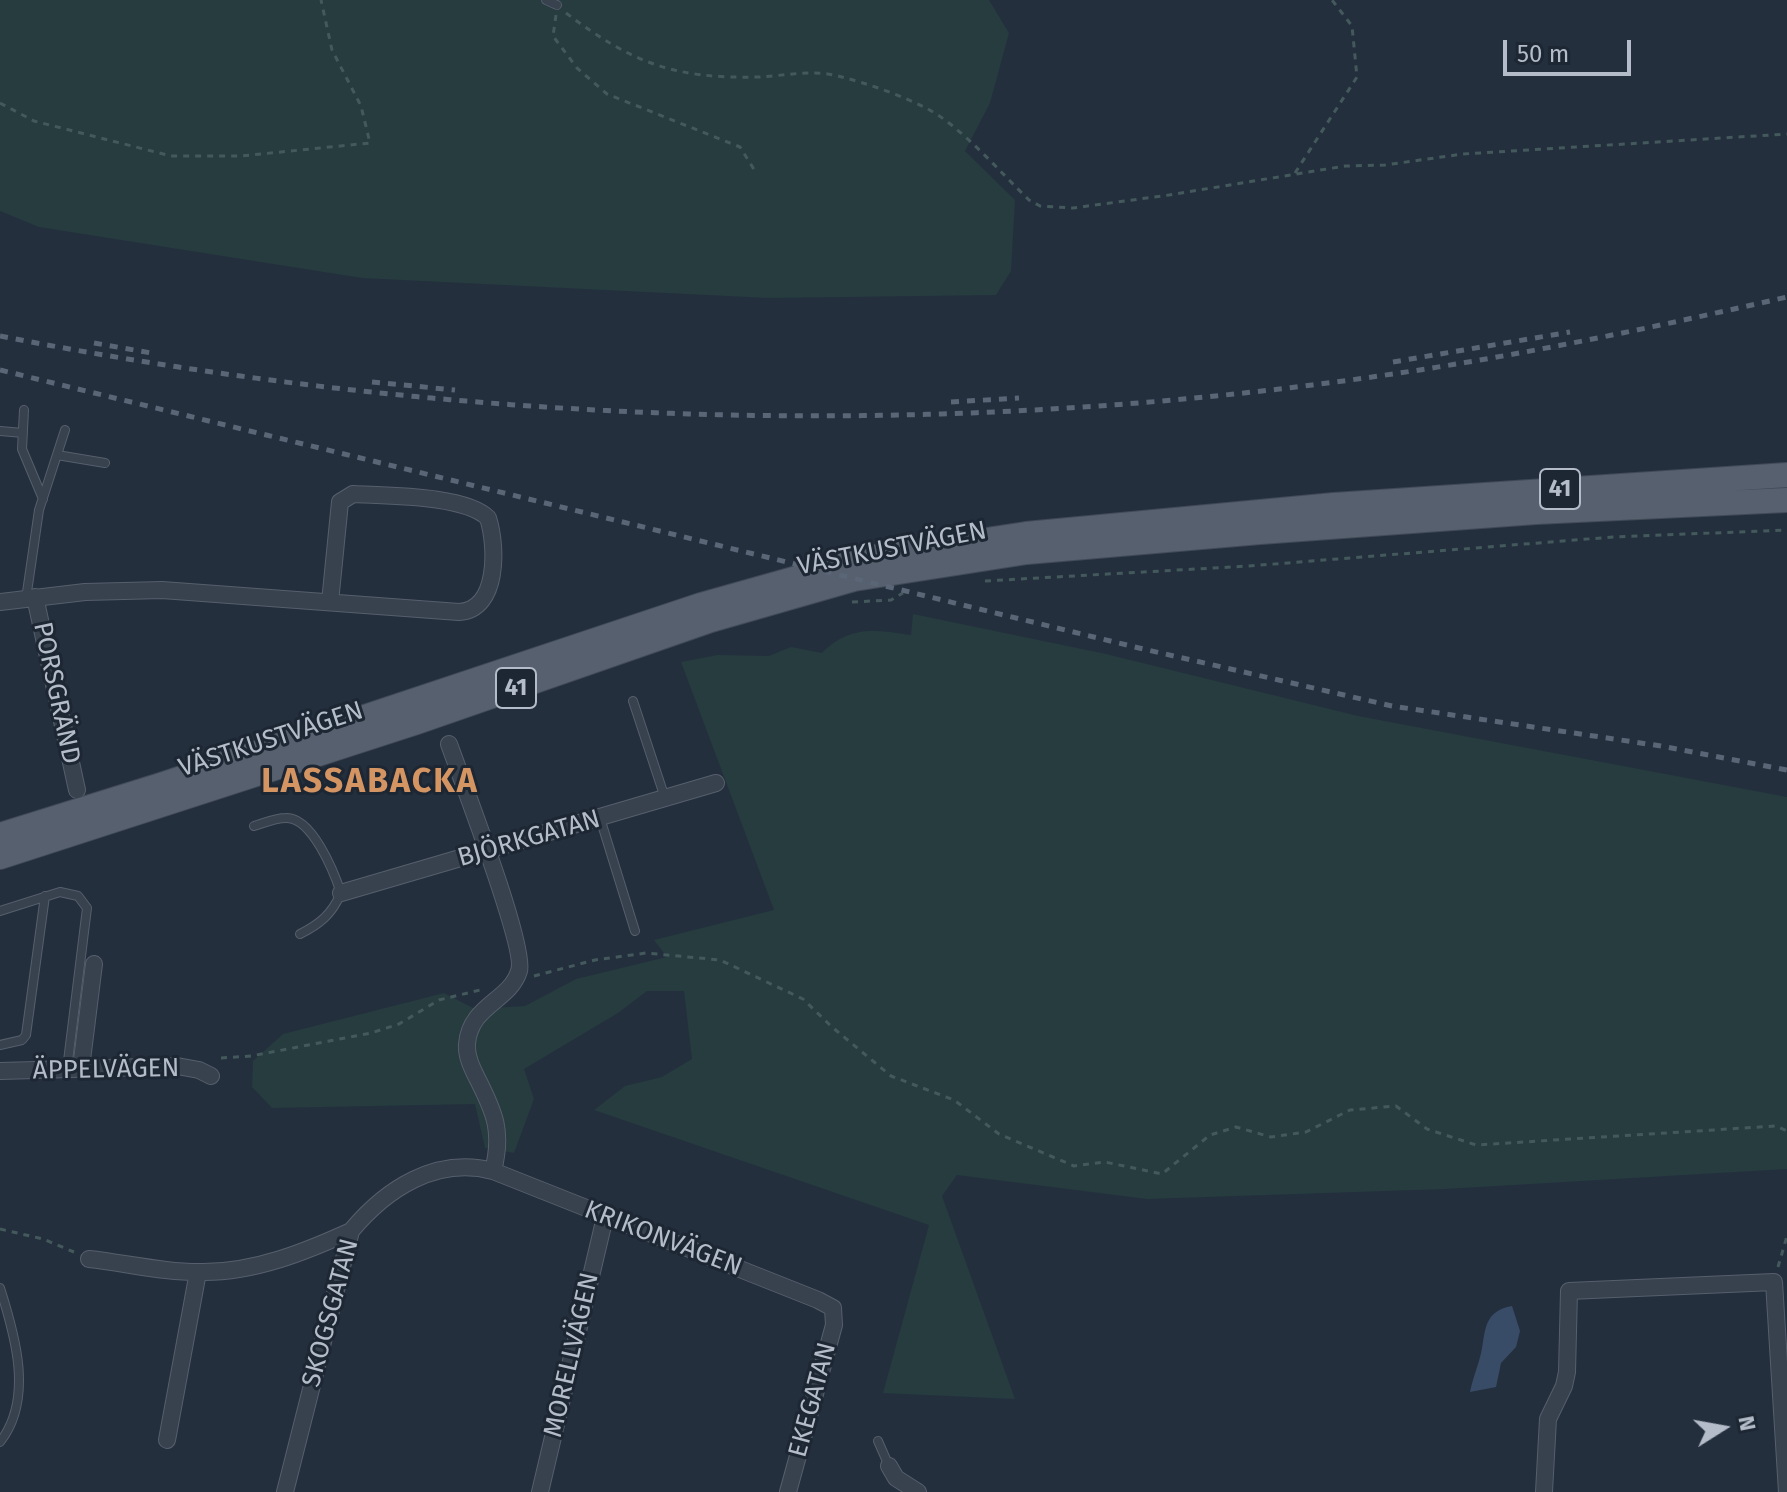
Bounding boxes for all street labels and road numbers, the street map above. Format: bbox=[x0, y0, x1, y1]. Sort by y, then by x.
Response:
road number: 41 bbox=[1540, 469, 1580, 509]
street label: VÄSTKUSTVÄGEN bbox=[795, 515, 989, 583]
street label: PORSGRÄND bbox=[26, 619, 86, 767]
road number: 41 bbox=[496, 668, 536, 708]
street label: VÄSTKUSTVÄGEN bbox=[175, 695, 367, 785]
street label: BJÖRKGATAN bbox=[454, 804, 604, 874]
street label: ÄPPELVÄGEN bbox=[32, 1053, 180, 1087]
street label: KRIKONVÄGEN bbox=[580, 1195, 746, 1283]
street label: SKOGSGATAN bbox=[296, 1235, 366, 1391]
street label: MORELLVÄGEN bbox=[538, 1270, 606, 1440]
street label: EKEGATAN bbox=[783, 1339, 843, 1461]

